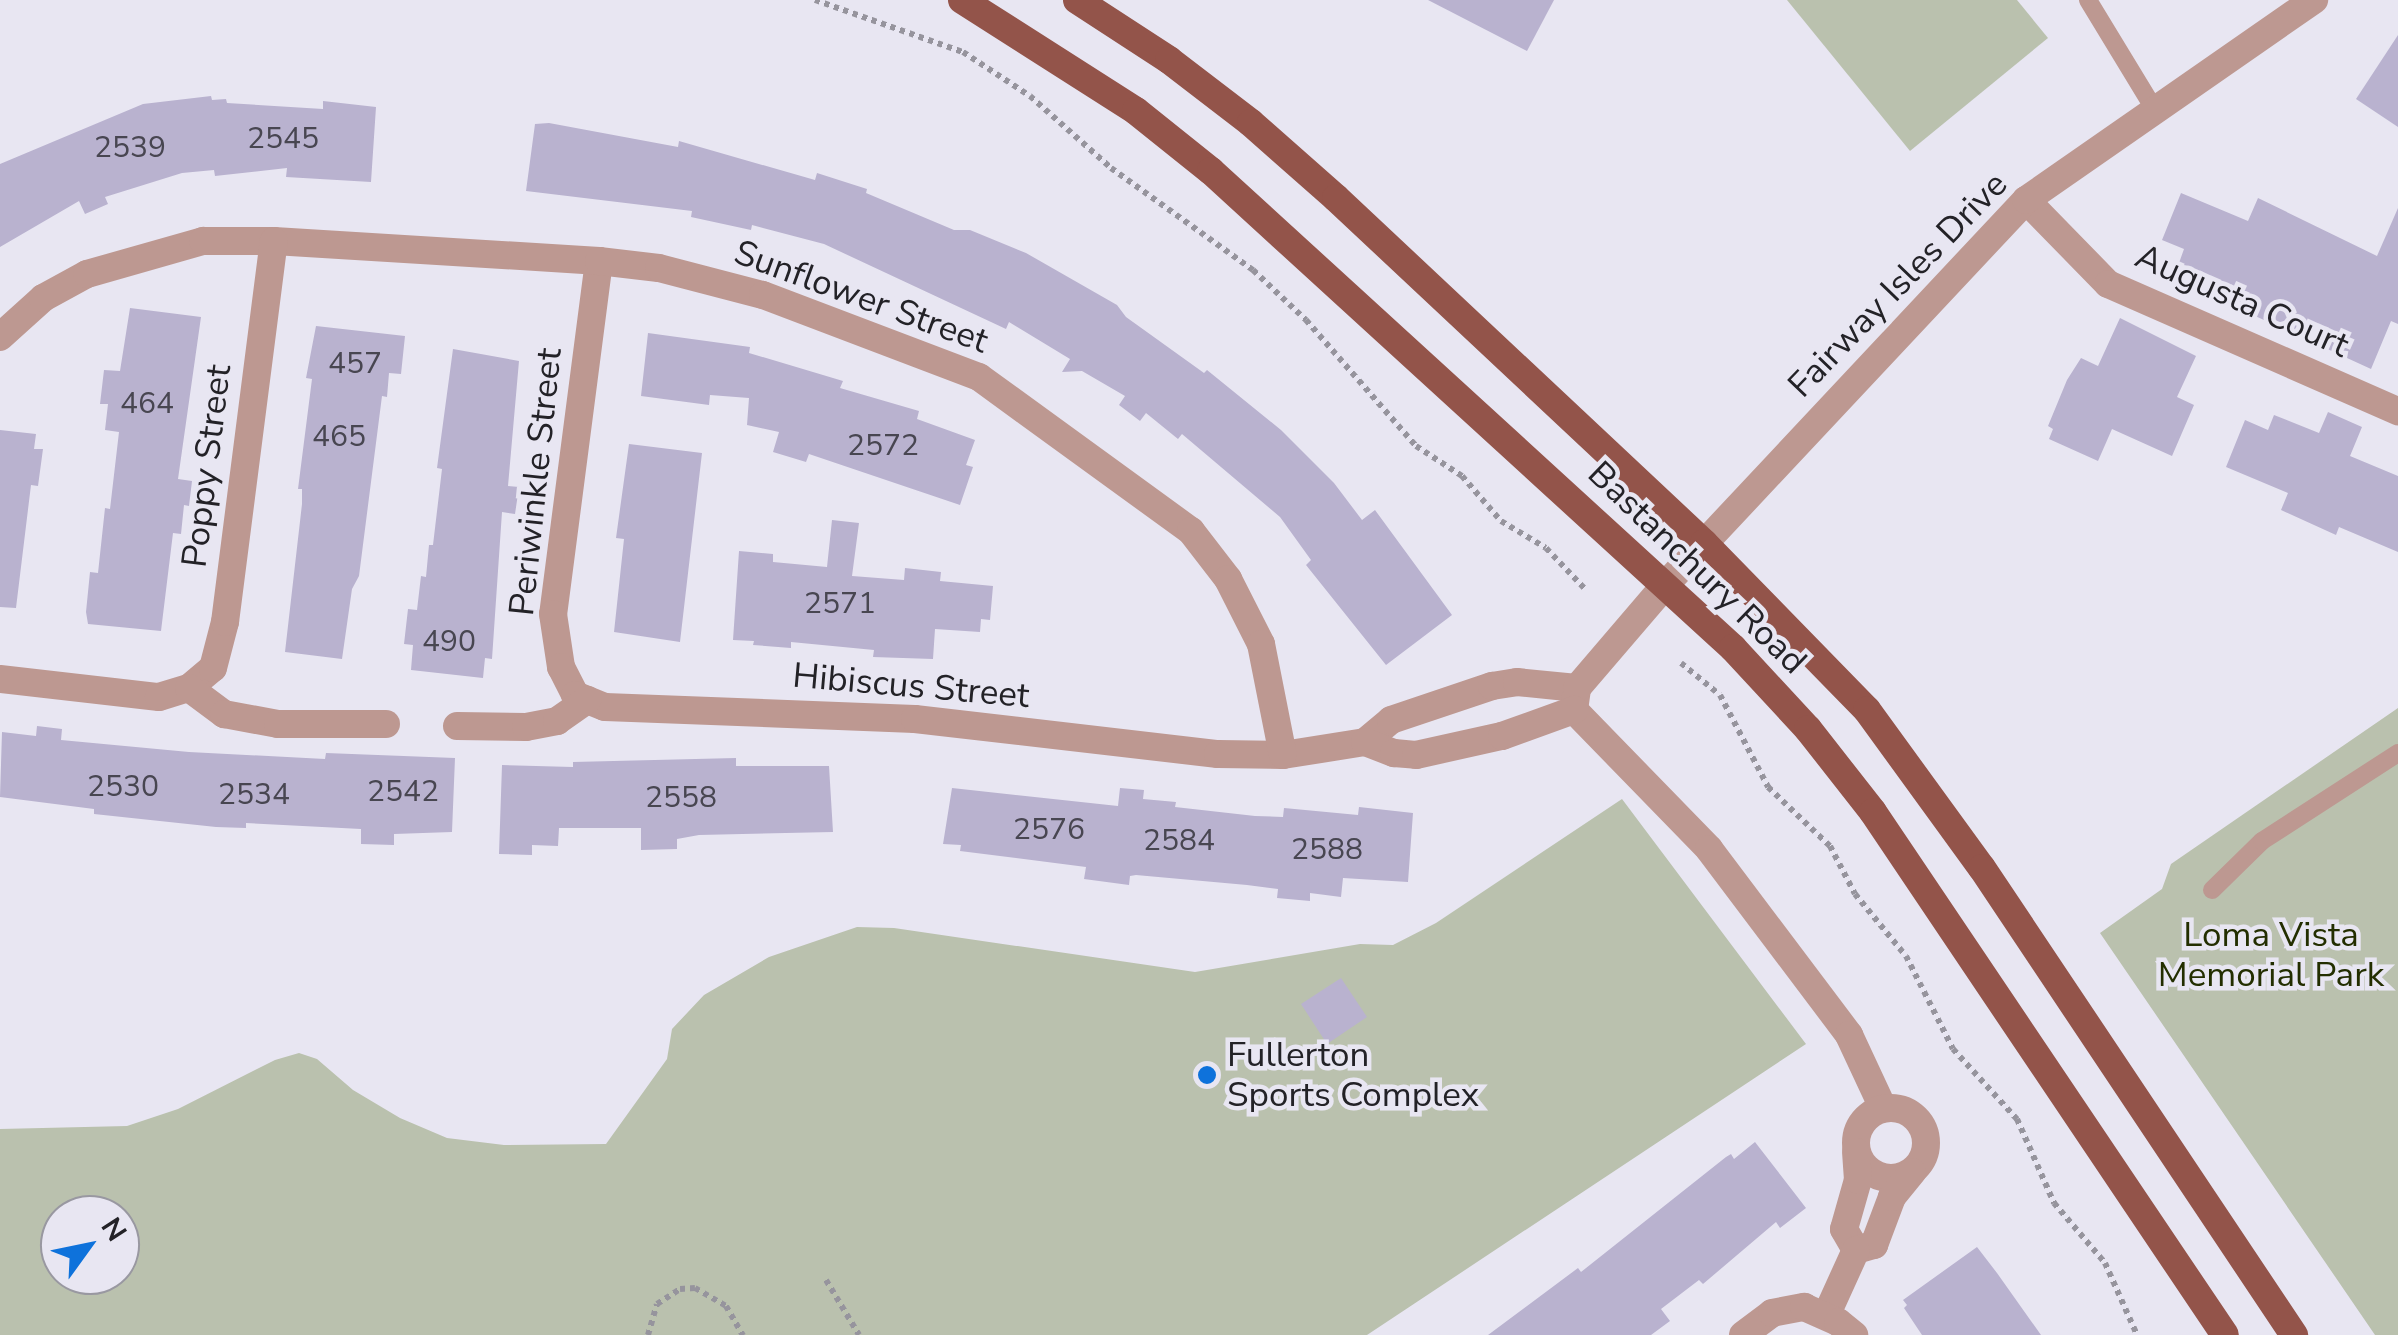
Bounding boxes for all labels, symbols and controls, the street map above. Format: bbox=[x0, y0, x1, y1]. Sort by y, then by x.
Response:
house number: 2545 bbox=[247, 121, 319, 157]
house number: 2539 bbox=[94, 130, 166, 166]
street label: Fairway Isles Drive bbox=[1780, 164, 2016, 406]
street label: Sunflower Street bbox=[728, 232, 994, 362]
street label: Augusta Court bbox=[2129, 235, 2355, 367]
house number: 457 bbox=[328, 346, 382, 382]
street label: Periwinkle Street bbox=[501, 346, 571, 618]
street label: Poppy Street bbox=[174, 362, 240, 570]
house number: 464 bbox=[120, 386, 174, 422]
house number: 465 bbox=[312, 419, 366, 455]
house number: 2572 bbox=[847, 428, 919, 464]
street label: Bastanchury Road bbox=[1579, 453, 1815, 683]
house number: 2571 bbox=[804, 586, 876, 622]
house number: 490 bbox=[422, 624, 476, 660]
street label: Hibiscus Street bbox=[791, 655, 1031, 717]
house number: 2530 bbox=[87, 769, 159, 805]
house number: 2542 bbox=[367, 774, 439, 810]
house number: 2534 bbox=[218, 777, 290, 813]
house number: 2558 bbox=[645, 780, 717, 816]
house number: 2576 bbox=[1013, 812, 1085, 848]
house number: 2584 bbox=[1143, 823, 1215, 859]
house number: 2588 bbox=[1291, 832, 1363, 868]
park label: Loma Vista Memorial Park bbox=[2158, 914, 2384, 996]
place label: Fullerton Sports Complex bbox=[1227, 1034, 1479, 1116]
marker: Fullerton Sports Complex bbox=[1196, 1064, 1218, 1086]
north arrow bbox=[40, 1195, 140, 1295]
text: N bbox=[92, 1211, 135, 1249]

